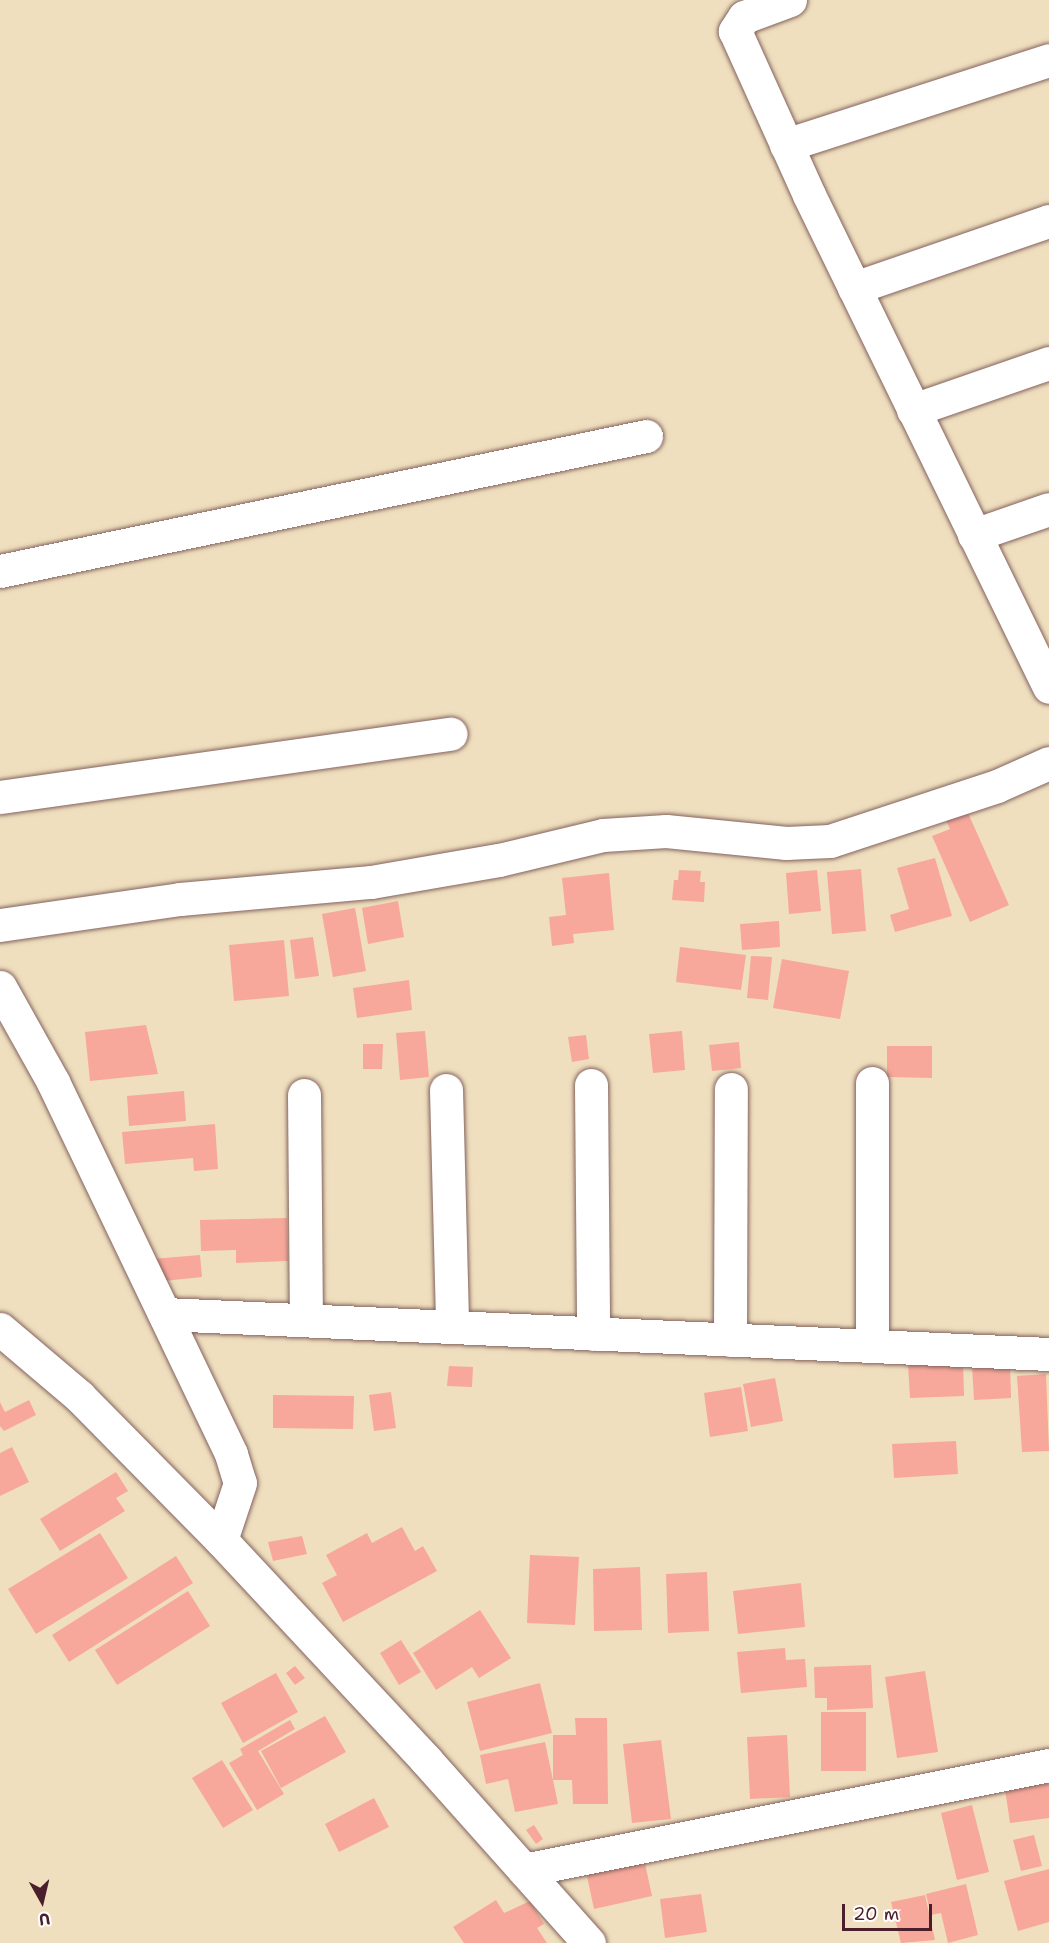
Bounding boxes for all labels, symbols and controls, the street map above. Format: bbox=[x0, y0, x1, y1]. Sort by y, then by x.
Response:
north arrow bbox=[12, 1871, 72, 1931]
scale bar bbox=[845, 1892, 935, 1930]
text: 20 m bbox=[853, 1902, 899, 1926]
text: U bbox=[38, 1908, 51, 1930]

